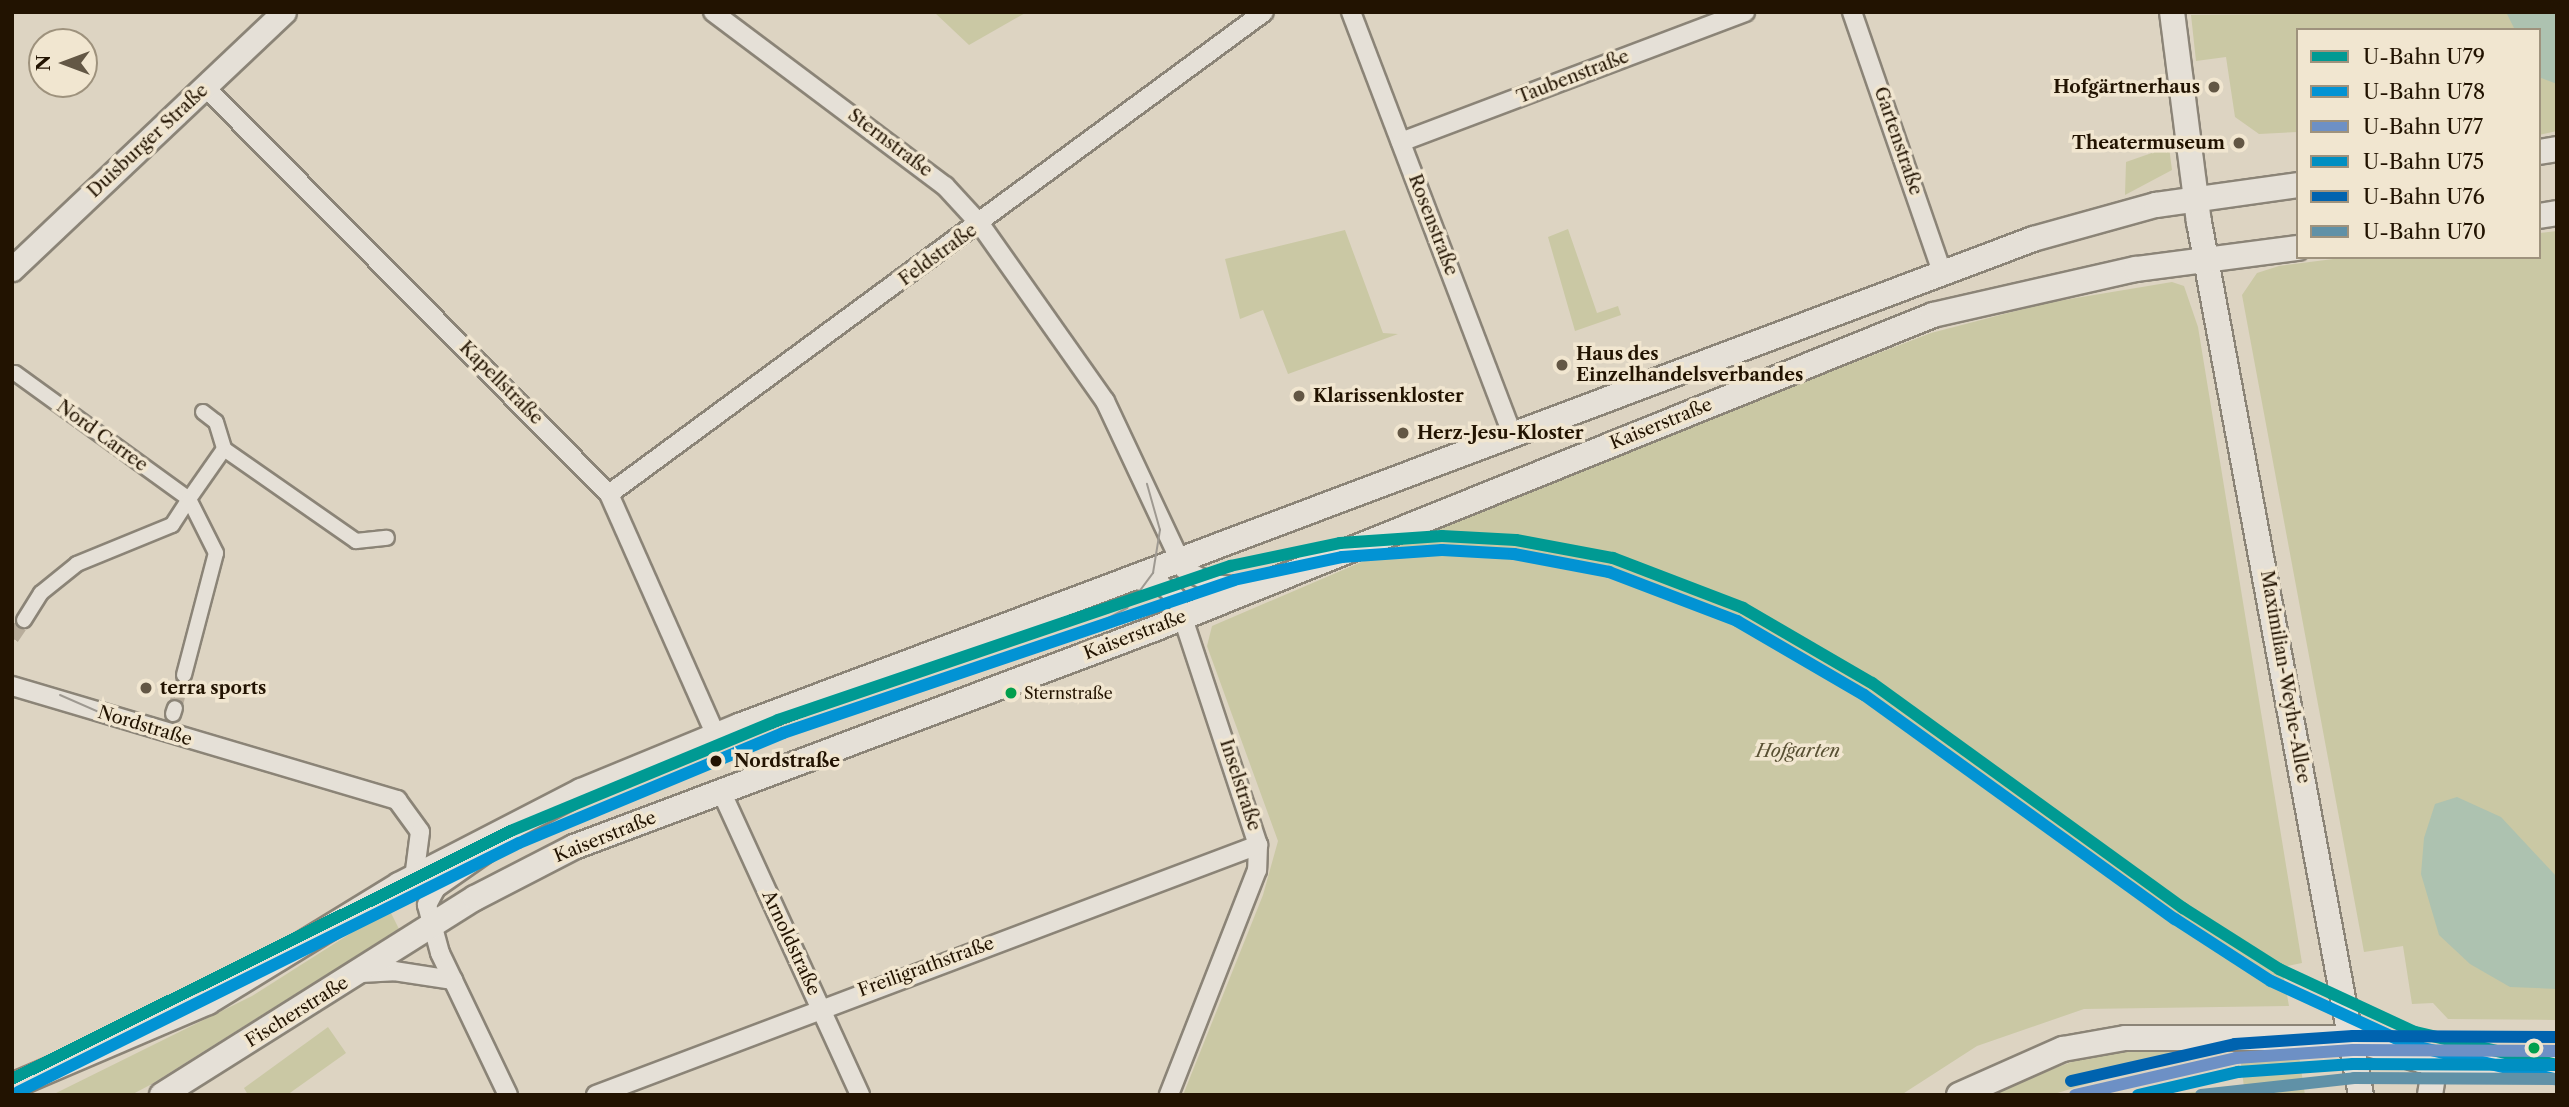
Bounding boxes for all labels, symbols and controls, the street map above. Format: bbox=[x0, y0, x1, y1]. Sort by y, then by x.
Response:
north arrow bbox=[28, 28, 98, 98]
legend bbox=[2296, 28, 2541, 259]
text: U-Bahn U79 bbox=[2363, 44, 2485, 69]
street label: Taubenstraße bbox=[1514, 46, 1632, 108]
text: N bbox=[32, 55, 55, 71]
place label: Hofgärtnerhaus bbox=[2053, 76, 2200, 98]
marker: Hofgärtnerhaus bbox=[2206, 79, 2222, 95]
text: U-Bahn U78 bbox=[2363, 79, 2485, 104]
street label: Duisburger Straße bbox=[83, 80, 213, 202]
street label: Gartenstraße bbox=[1869, 84, 1927, 198]
street label: Sternstraße bbox=[844, 104, 936, 182]
text: U-Bahn U77 bbox=[2363, 114, 2483, 139]
place label: Theatermuseum bbox=[2072, 132, 2225, 154]
marker: Theatermuseum bbox=[2231, 135, 2247, 151]
text: U-Bahn U75 bbox=[2363, 149, 2484, 174]
street label: Rosenstraße bbox=[1404, 171, 1462, 279]
text: U-Bahn U76 bbox=[2363, 184, 2485, 209]
text: U-Bahn U70 bbox=[2363, 219, 2486, 244]
street label: Feldstraße bbox=[895, 220, 981, 290]
street label: Kapellstraße bbox=[455, 337, 547, 429]
place label: Haus des Einzelhandelsverbandes bbox=[1576, 344, 1803, 386]
marker: Haus des Einzelhandelsverbandes bbox=[1554, 357, 1570, 373]
place label: Klarissenkloster bbox=[1313, 385, 1464, 407]
marker: Klarissenkloster bbox=[1291, 388, 1307, 404]
street label: Kaiserstraße bbox=[1607, 394, 1715, 454]
street label: Nord Carree bbox=[52, 396, 152, 476]
place label: Herz-Jesu-Kloster bbox=[1417, 422, 1584, 444]
marker: Herz-Jesu-Kloster bbox=[1395, 425, 1411, 441]
street label: Maximilian-Weyhe-Allee bbox=[2256, 569, 2314, 785]
street label: Kaiserstraße bbox=[1081, 606, 1189, 664]
place label: terra sports bbox=[160, 677, 267, 699]
marker: terra sports bbox=[138, 680, 154, 696]
place label: Sternstraße bbox=[1024, 683, 1113, 703]
marker: Sternstraße bbox=[1004, 686, 1018, 700]
street label: Nordstraße bbox=[95, 701, 195, 751]
street label: Inselstraße bbox=[1215, 736, 1265, 834]
park label: Hofgarten bbox=[1756, 740, 1840, 762]
marker: Nordstraße bbox=[704, 749, 728, 773]
place label: Nordstraße bbox=[734, 750, 840, 772]
street label: Kaiserstraße bbox=[551, 807, 659, 867]
street label: Arnoldstraße bbox=[757, 887, 825, 999]
street label: Freiligrathstraße bbox=[855, 932, 997, 1002]
street label: Fischerstraße bbox=[242, 972, 352, 1052]
unlabelled marker bbox=[2527, 1041, 2541, 1055]

